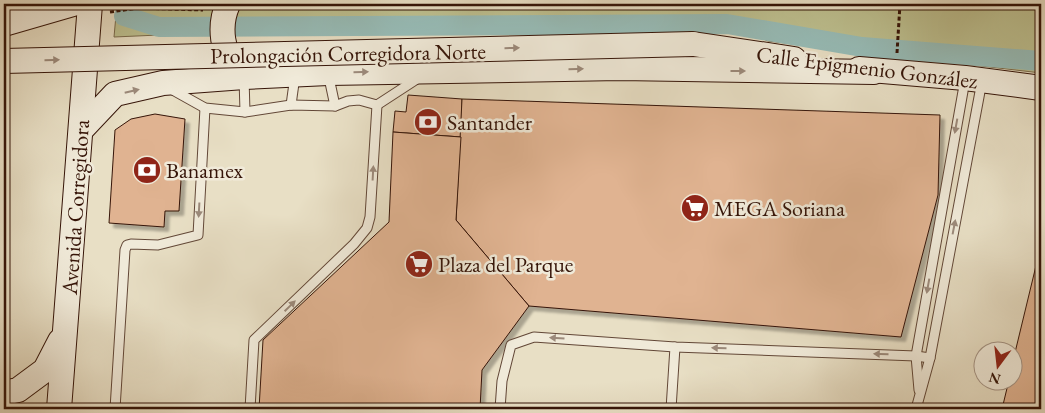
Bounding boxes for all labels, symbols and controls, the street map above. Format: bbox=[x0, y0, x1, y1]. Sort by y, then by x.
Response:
street label: Prolongación Corregidora Norte bbox=[210, 37, 487, 70]
street label: Calle Epigmenio González bbox=[755, 40, 980, 96]
one-way arrow bbox=[505, 44, 521, 52]
one-way arrow bbox=[45, 56, 61, 64]
one-way arrow bbox=[568, 65, 584, 73]
one-way arrow bbox=[731, 67, 747, 75]
one-way arrow bbox=[353, 68, 369, 76]
one-way arrow bbox=[124, 87, 139, 95]
bank icon: Santander bbox=[413, 107, 443, 137]
place label: Santander bbox=[447, 108, 533, 137]
street label: Avenida Corregidora bbox=[55, 118, 96, 297]
one-way arrow bbox=[952, 119, 960, 135]
bank icon: Banamex bbox=[132, 155, 162, 185]
place label: Banamex bbox=[166, 156, 243, 185]
one-way arrow bbox=[369, 164, 377, 180]
supermarket icon: MEGA Soriana bbox=[680, 193, 710, 223]
place label: MEGA Soriana bbox=[714, 194, 845, 223]
one-way arrow bbox=[195, 202, 203, 218]
one-way arrow bbox=[951, 219, 959, 235]
supermarket icon: Plaza del Parque bbox=[404, 249, 434, 279]
place label: Plaza del Parque bbox=[438, 250, 574, 279]
one-way arrow bbox=[923, 279, 931, 295]
one-way arrow bbox=[283, 300, 295, 312]
one-way arrow bbox=[549, 334, 565, 342]
north arrow bbox=[972, 340, 1022, 390]
one-way arrow bbox=[711, 344, 727, 352]
one-way arrow bbox=[873, 350, 889, 358]
text: N bbox=[986, 368, 1002, 389]

